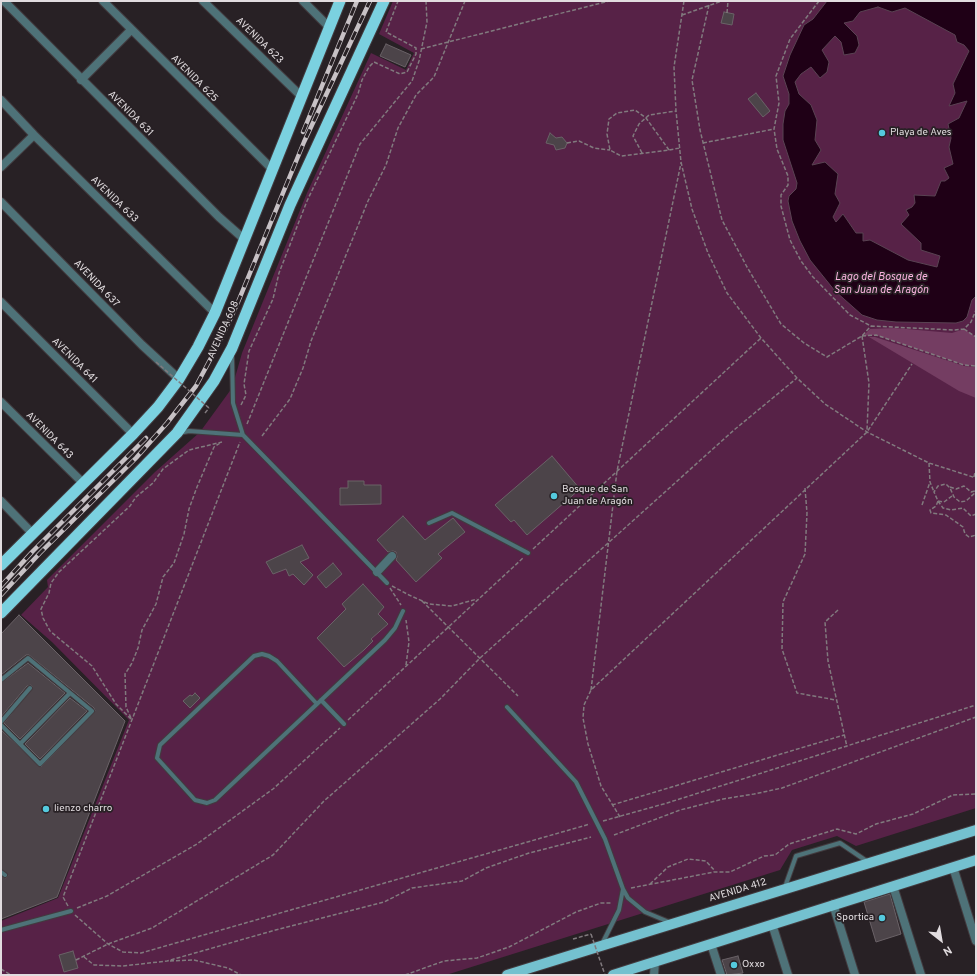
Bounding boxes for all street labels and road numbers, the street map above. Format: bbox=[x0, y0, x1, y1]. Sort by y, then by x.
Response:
street label: AVENIDA 623 bbox=[233, 15, 285, 67]
street label: AVENIDA 625 bbox=[168, 53, 220, 105]
street label: AVENIDA 631 bbox=[105, 89, 155, 139]
street label: AVENIDA 633 bbox=[88, 174, 140, 226]
street label: AVENIDA 637 bbox=[71, 258, 121, 310]
street label: AVENIDA 608 bbox=[206, 299, 242, 361]
street label: AVENIDA 641 bbox=[49, 336, 99, 386]
street label: AVENIDA 643 bbox=[23, 410, 75, 462]
street label: AVENIDA 412 bbox=[708, 877, 768, 905]

